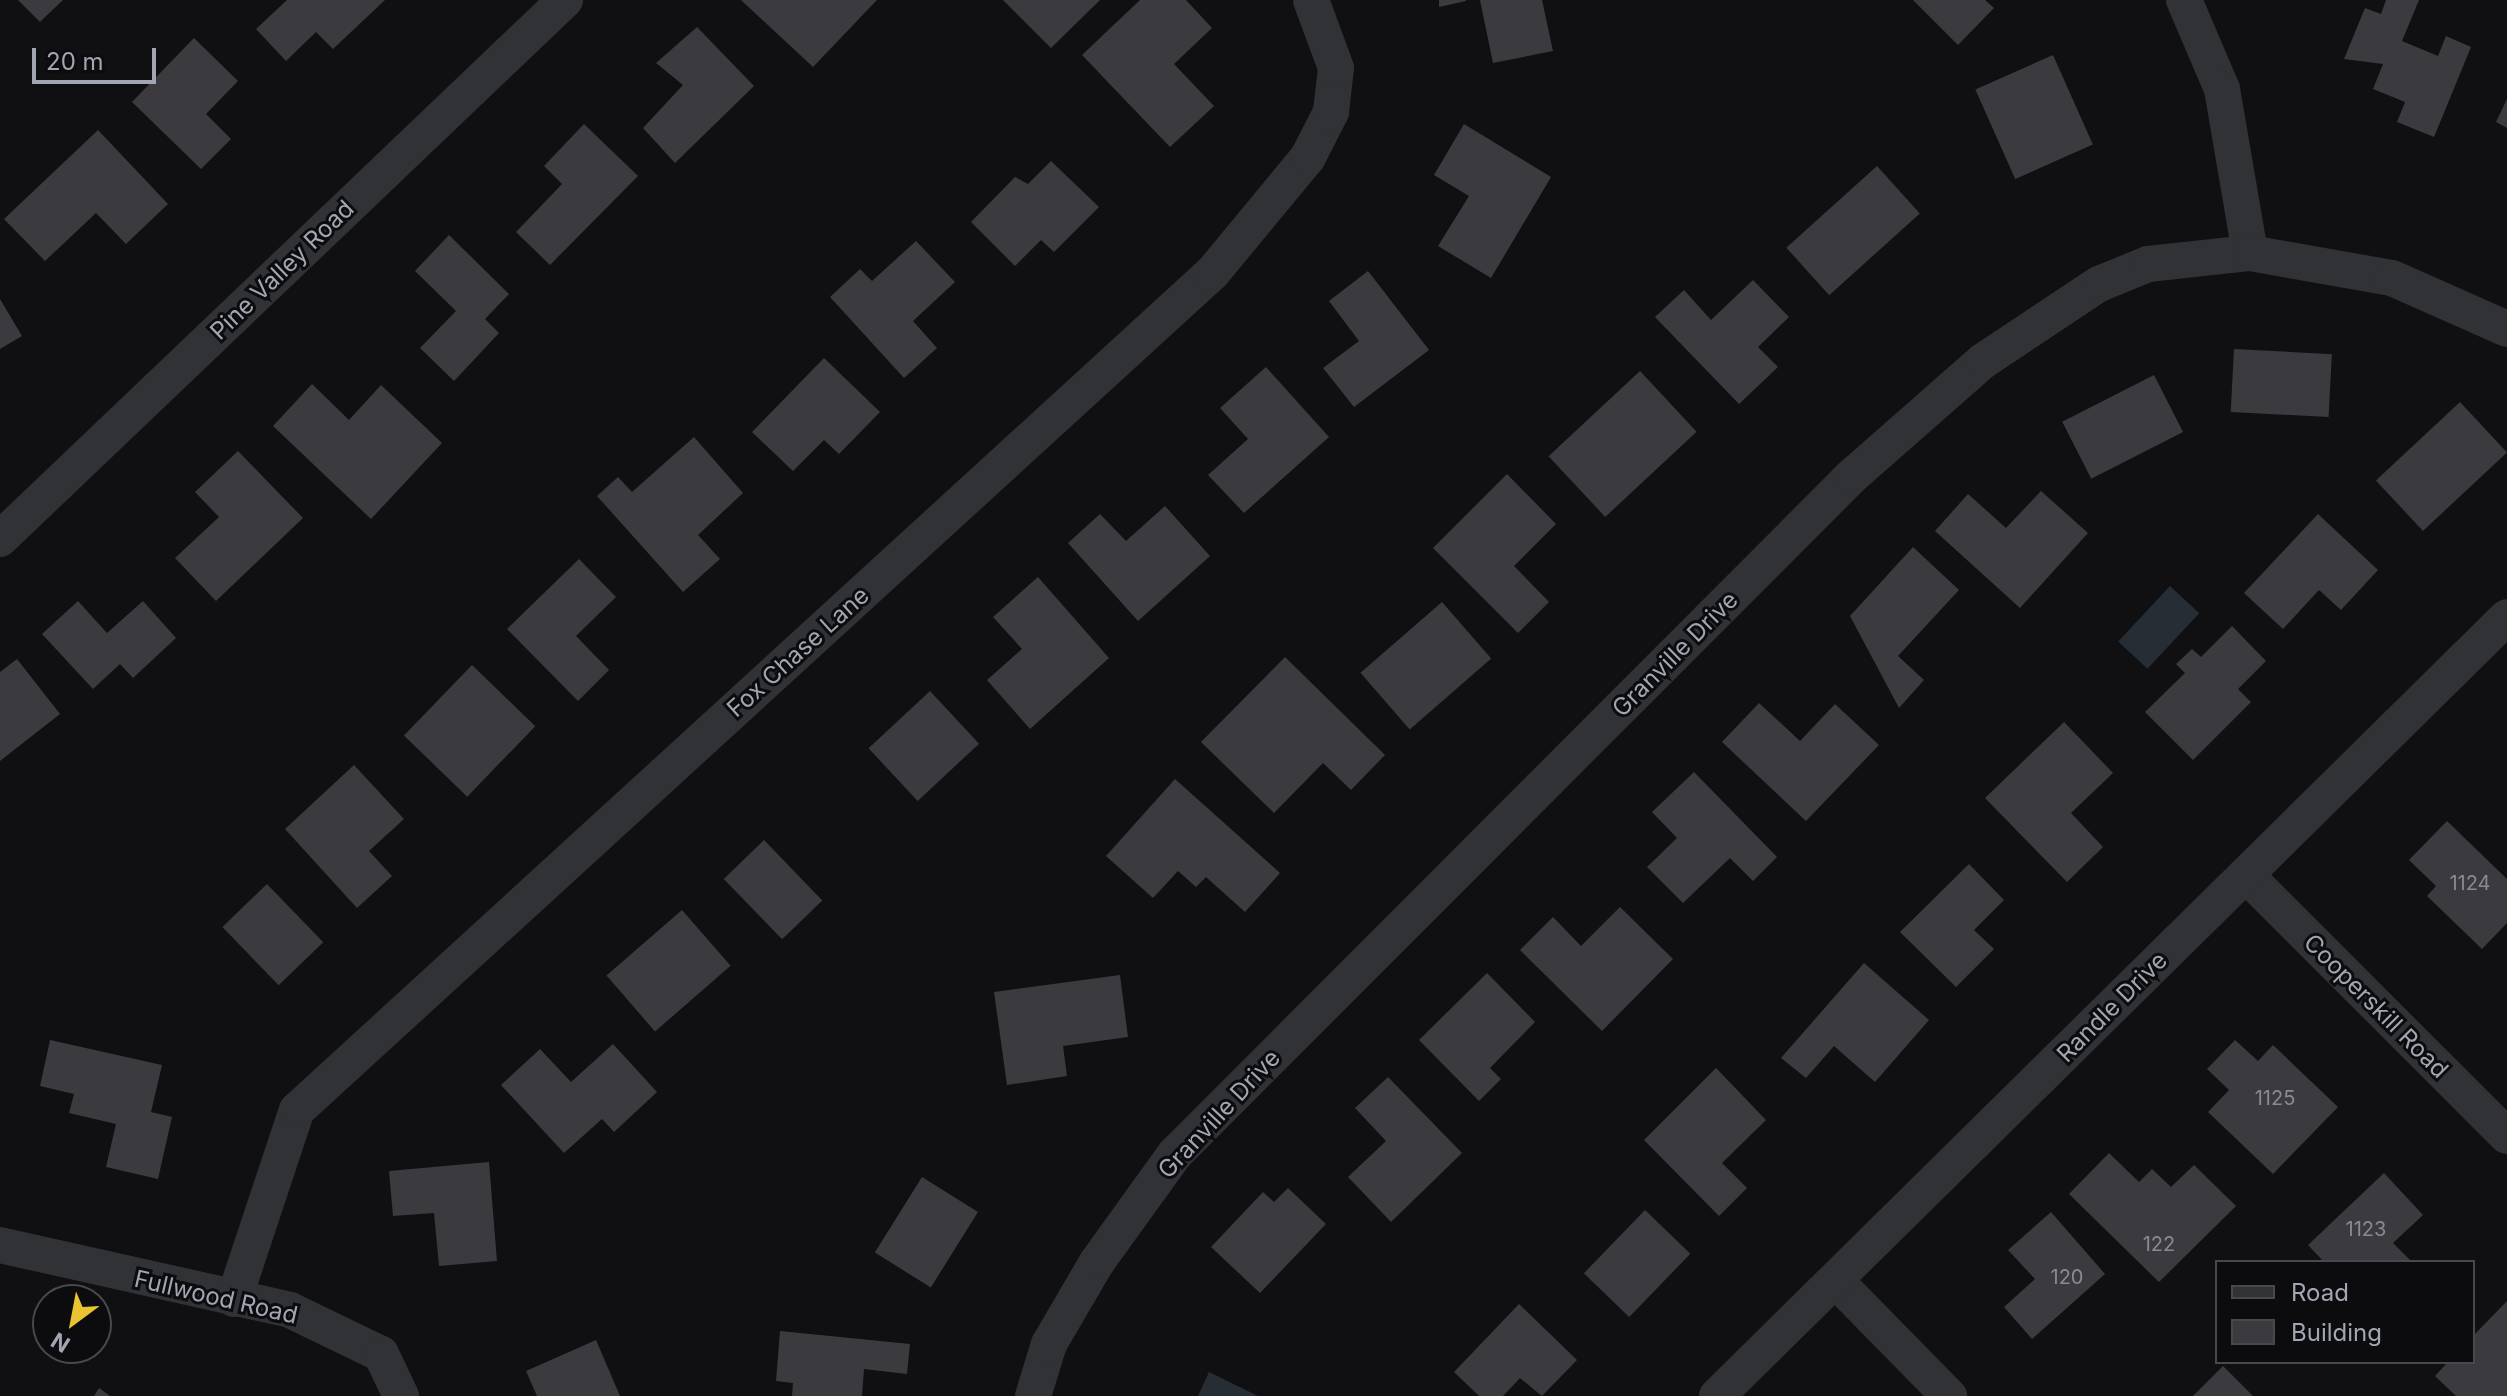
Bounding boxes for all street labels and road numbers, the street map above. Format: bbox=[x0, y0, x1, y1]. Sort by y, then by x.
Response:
street label: Pine Valley Road bbox=[204, 194, 360, 346]
street label: Fox Chase Lane bbox=[721, 581, 875, 723]
street label: Granville Drive bbox=[1606, 585, 1744, 723]
street label: Cooperskill Road bbox=[2298, 928, 2454, 1084]
street label: Randle Drive bbox=[2051, 946, 2173, 1068]
street label: Granville Drive bbox=[1152, 1044, 1286, 1184]
street label: Fullwood Road bbox=[132, 1264, 300, 1330]

